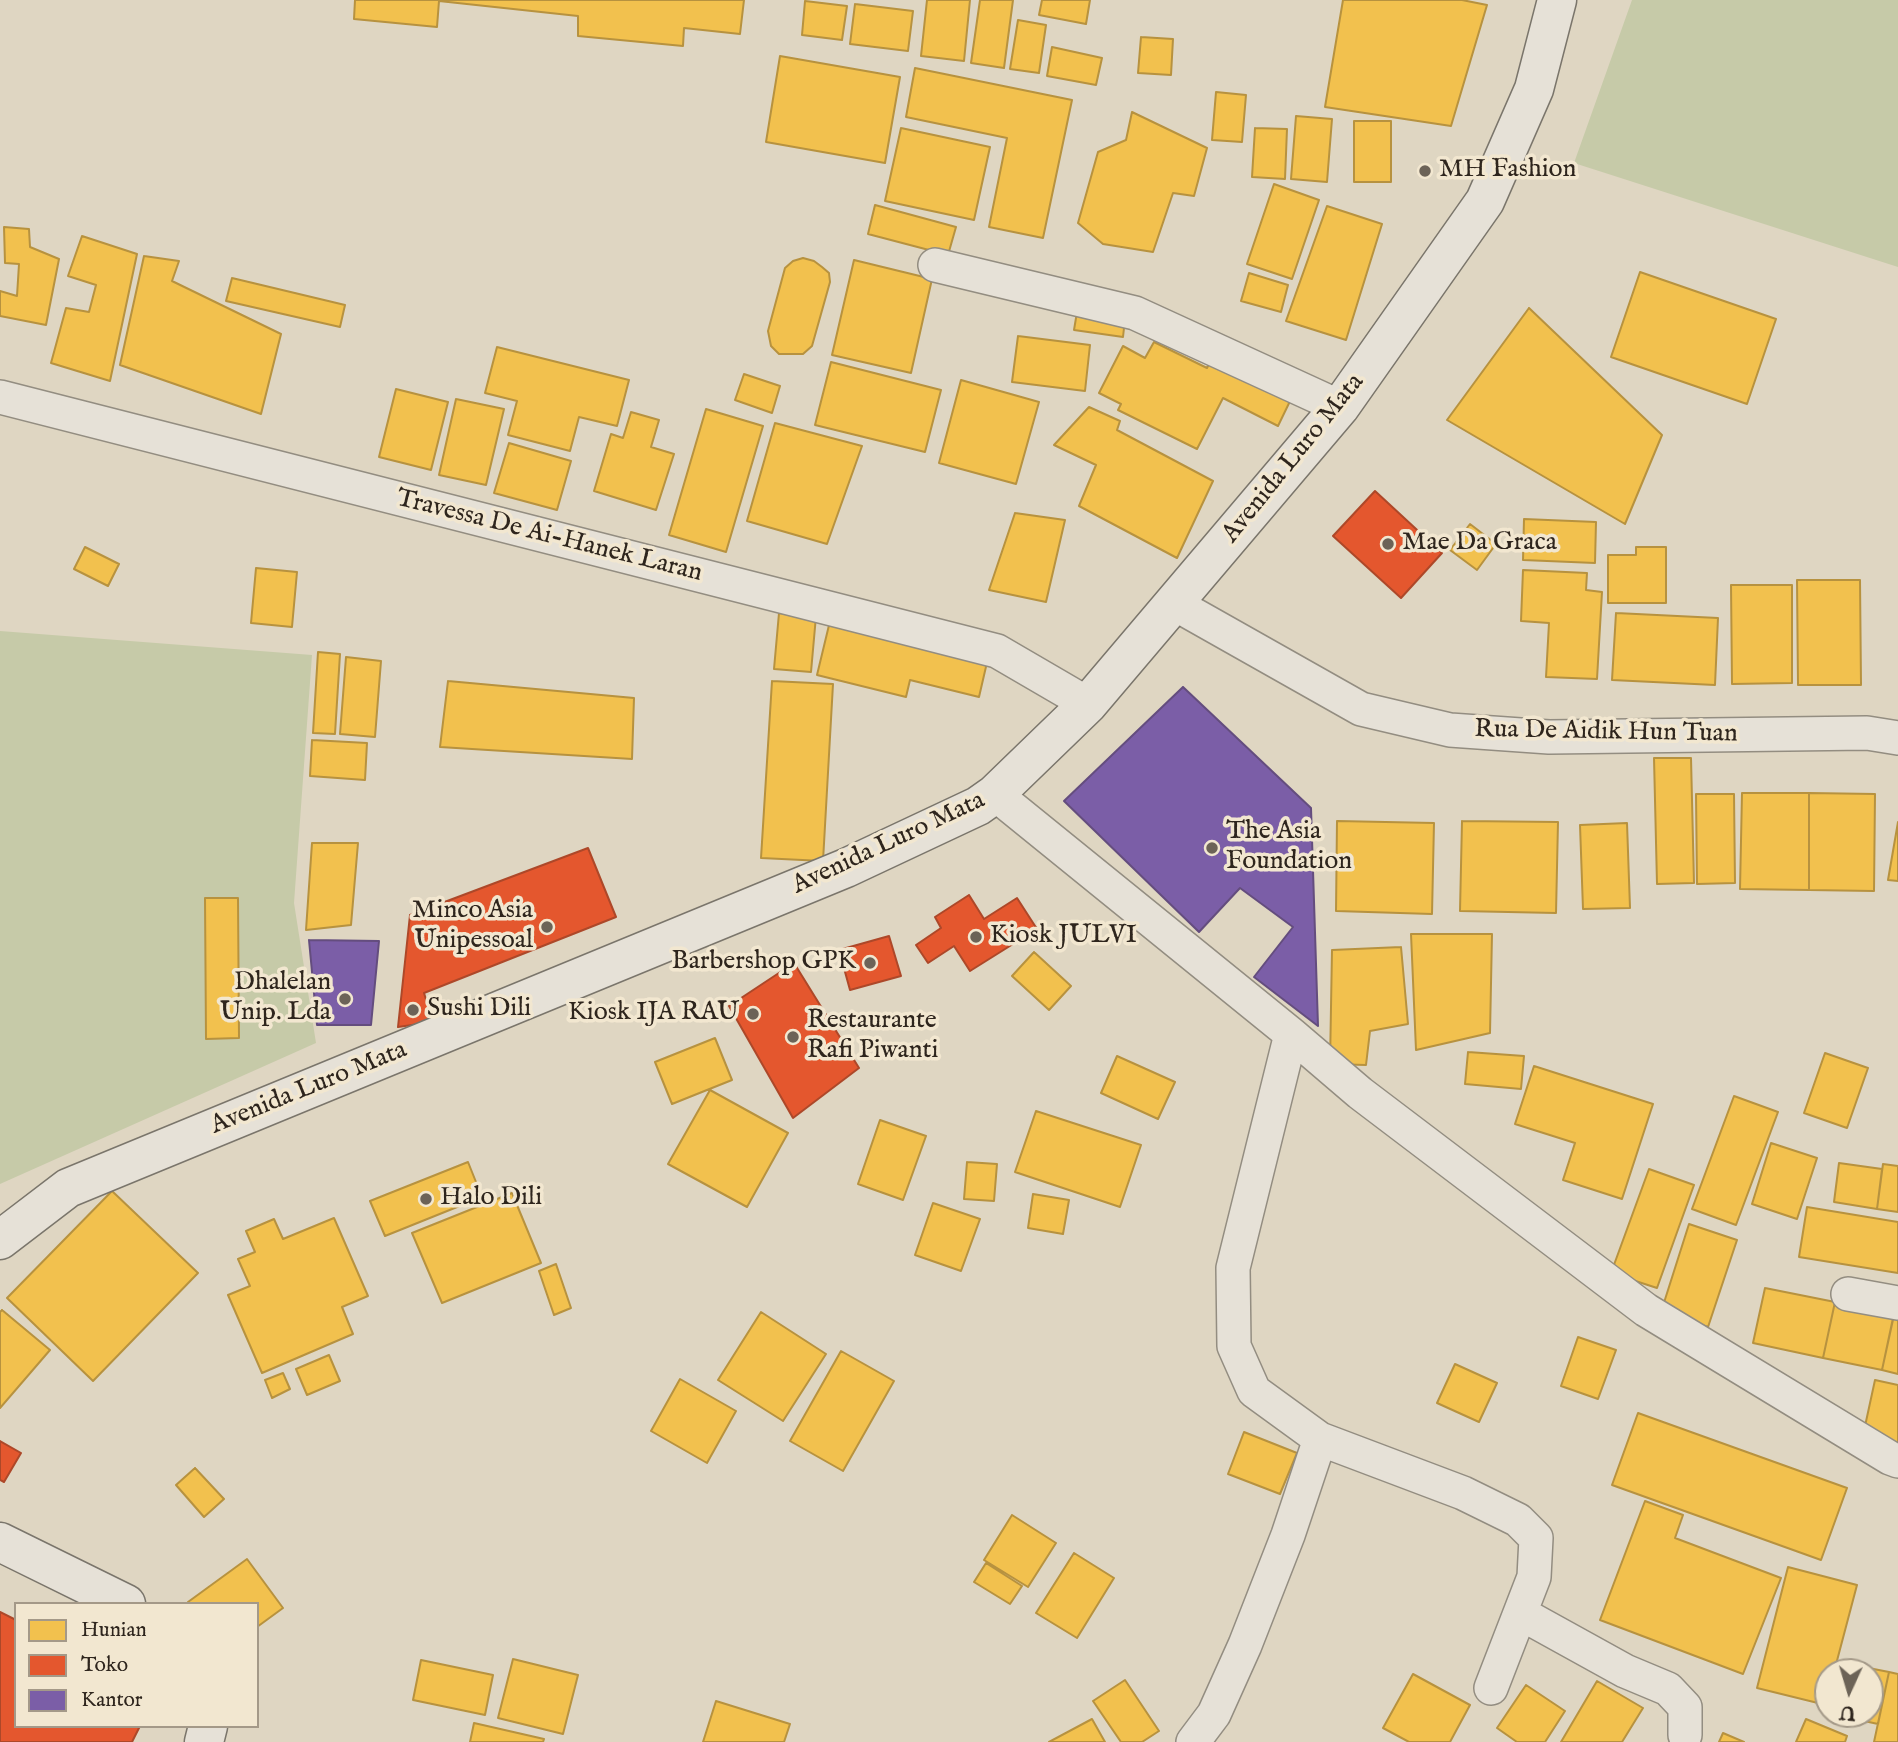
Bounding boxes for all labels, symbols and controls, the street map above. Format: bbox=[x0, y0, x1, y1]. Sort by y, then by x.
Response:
place label: MH Fashion bbox=[1439, 155, 1576, 187]
marker: MH Fashion bbox=[1417, 163, 1433, 179]
street label: Avenida Luro Mata bbox=[1216, 368, 1372, 550]
street label: Travessa De Ai-Hanek Laran bbox=[393, 484, 705, 590]
place label: Mae Da Graca bbox=[1402, 528, 1557, 560]
marker: Mae Da Graca bbox=[1380, 536, 1396, 552]
street label: Rua De Aidik Hun Tuan bbox=[1474, 715, 1738, 751]
street label: Avenida Luro Mata bbox=[788, 786, 990, 902]
place label: The Asia Foundation bbox=[1226, 817, 1352, 878]
marker: The Asia Foundation bbox=[1204, 840, 1220, 856]
place label: Minco Asia Unipessoal bbox=[412, 896, 533, 958]
marker: Minco Asia Unipessoal bbox=[539, 919, 555, 935]
place label: Kiosk JULVI bbox=[990, 921, 1137, 953]
marker: Kiosk JULVI bbox=[968, 929, 984, 945]
place label: Barbershop GPK bbox=[671, 947, 856, 979]
marker: Barbershop GPK bbox=[862, 955, 878, 971]
place label: Dhalelan Unip. Lda bbox=[220, 968, 331, 1030]
marker: Dhalelan Unip. Lda bbox=[337, 991, 353, 1007]
place label: Sushi Dili bbox=[427, 994, 531, 1026]
place label: Kiosk IJA RAU bbox=[568, 998, 739, 1030]
marker: Sushi Dili bbox=[405, 1002, 421, 1018]
marker: Kiosk IJA RAU bbox=[745, 1006, 761, 1022]
place label: Restaurante Rafi Piwanti bbox=[807, 1006, 938, 1068]
marker: Restaurante Rafi Piwanti bbox=[785, 1029, 801, 1045]
street label: Avenida Luro Mata bbox=[206, 1035, 412, 1143]
place label: Halo Dili bbox=[440, 1183, 542, 1215]
marker: Halo Dili bbox=[418, 1191, 434, 1207]
legend bbox=[14, 1602, 259, 1728]
text: Hunian bbox=[81, 1617, 147, 1644]
text: Toko bbox=[81, 1652, 128, 1679]
north arrow bbox=[1814, 1658, 1884, 1728]
text: Kantor bbox=[81, 1687, 143, 1714]
text: U bbox=[1839, 1699, 1857, 1724]

